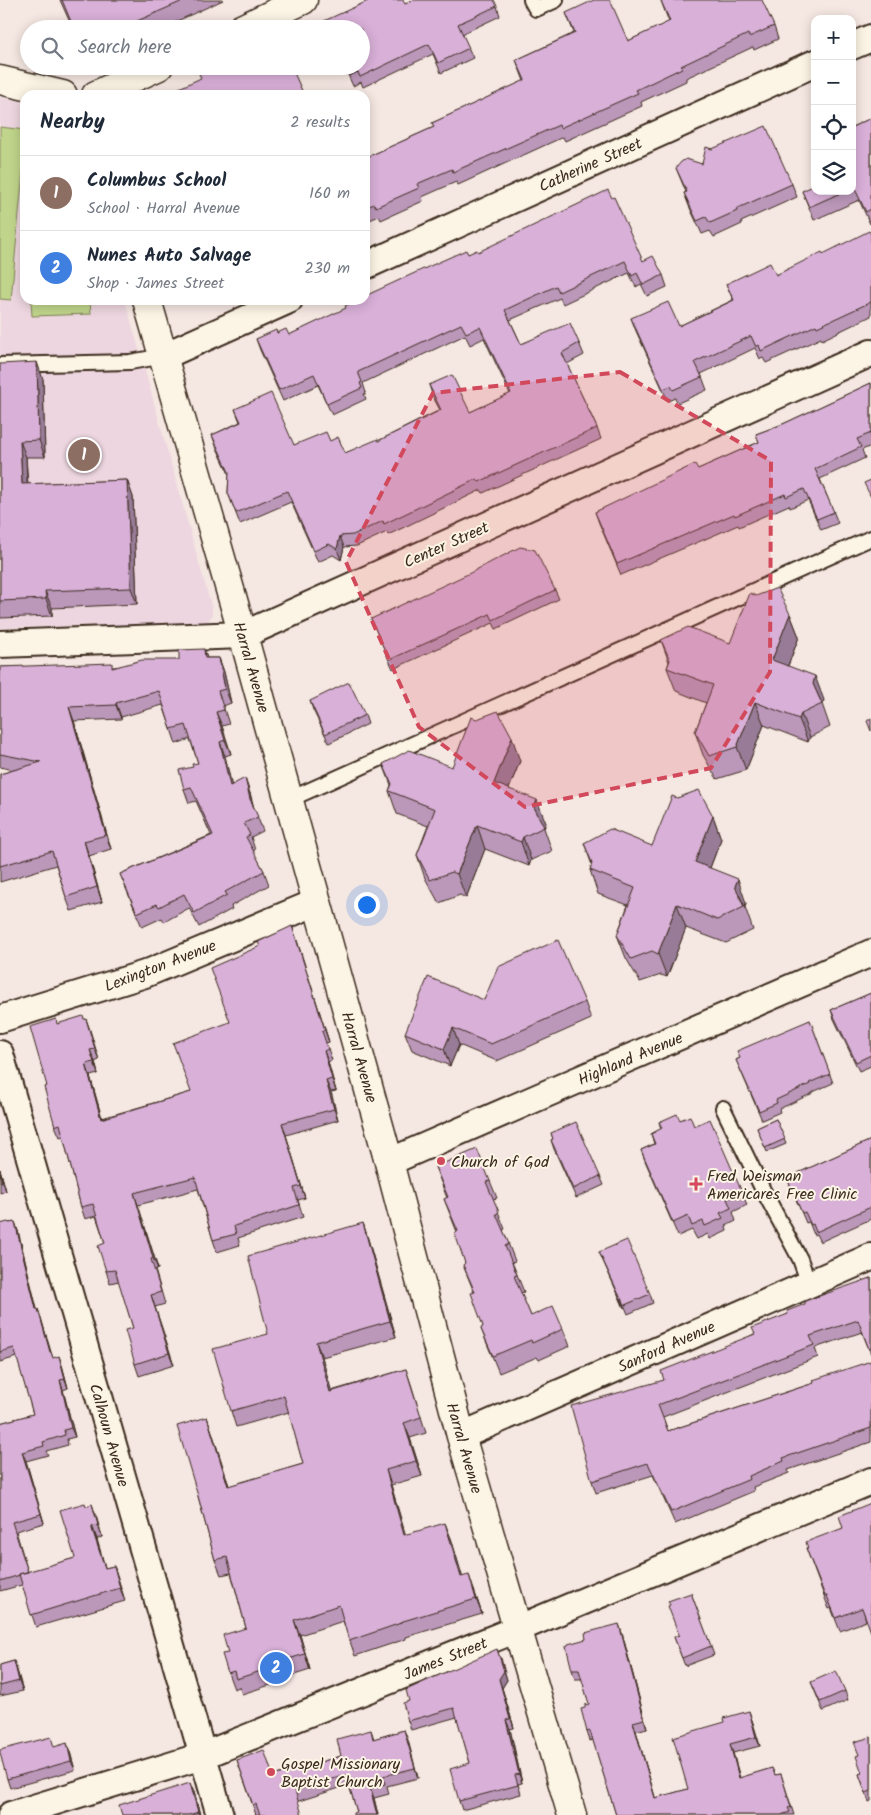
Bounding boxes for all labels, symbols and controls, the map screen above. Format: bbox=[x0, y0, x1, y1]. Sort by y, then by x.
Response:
map controls bbox=[811, 15, 856, 195]
button: + bbox=[811, 15, 856, 60]
search box bbox=[20, 20, 370, 75]
text: Search here bbox=[78, 33, 172, 63]
icon: search bbox=[38, 34, 66, 62]
button: − bbox=[811, 60, 856, 105]
button: locate bbox=[811, 105, 856, 150]
text: Nearby bbox=[40, 106, 105, 139]
text: 2 results bbox=[290, 110, 350, 135]
street label: Catherine Street bbox=[535, 131, 647, 199]
button: layers bbox=[811, 150, 856, 195]
text: Columbus School bbox=[87, 166, 226, 196]
text: 1 bbox=[54, 181, 58, 206]
text: 160 m bbox=[309, 181, 350, 206]
text: School · Harral Avenue bbox=[87, 196, 240, 221]
text: Nunes Auto Salvage bbox=[87, 241, 251, 271]
text: 2 bbox=[51, 256, 61, 281]
text: 230 m bbox=[304, 256, 350, 281]
text: Shop · James Street bbox=[87, 271, 224, 296]
pin: 1 bbox=[68, 436, 100, 474]
street label: Center Street bbox=[400, 515, 494, 575]
street label: Harral Avenue bbox=[226, 619, 275, 716]
your location bbox=[354, 892, 380, 918]
street label: Lexington Avenue bbox=[101, 934, 220, 999]
street label: Harral Avenue bbox=[334, 1009, 383, 1106]
street label: Highland Avenue bbox=[574, 1026, 687, 1093]
place label: Church of God bbox=[451, 1150, 550, 1175]
marker: Church of God bbox=[435, 1155, 447, 1167]
place label: Fred Weisman Americares Free Clinic bbox=[707, 1164, 857, 1207]
marker: Fred Weisman Americares Free Clinic bbox=[689, 1177, 703, 1191]
street label: Sanford Avenue bbox=[614, 1315, 719, 1380]
street label: Calhoun Avenue bbox=[82, 1381, 135, 1490]
street label: Harral Avenue bbox=[439, 1400, 488, 1497]
street label: James Street bbox=[400, 1631, 492, 1688]
pin: 2 bbox=[260, 1649, 292, 1687]
place label: Gospel Missionary Baptist Church bbox=[281, 1752, 400, 1795]
marker: Gospel Missionary Baptist Church bbox=[265, 1766, 277, 1778]

